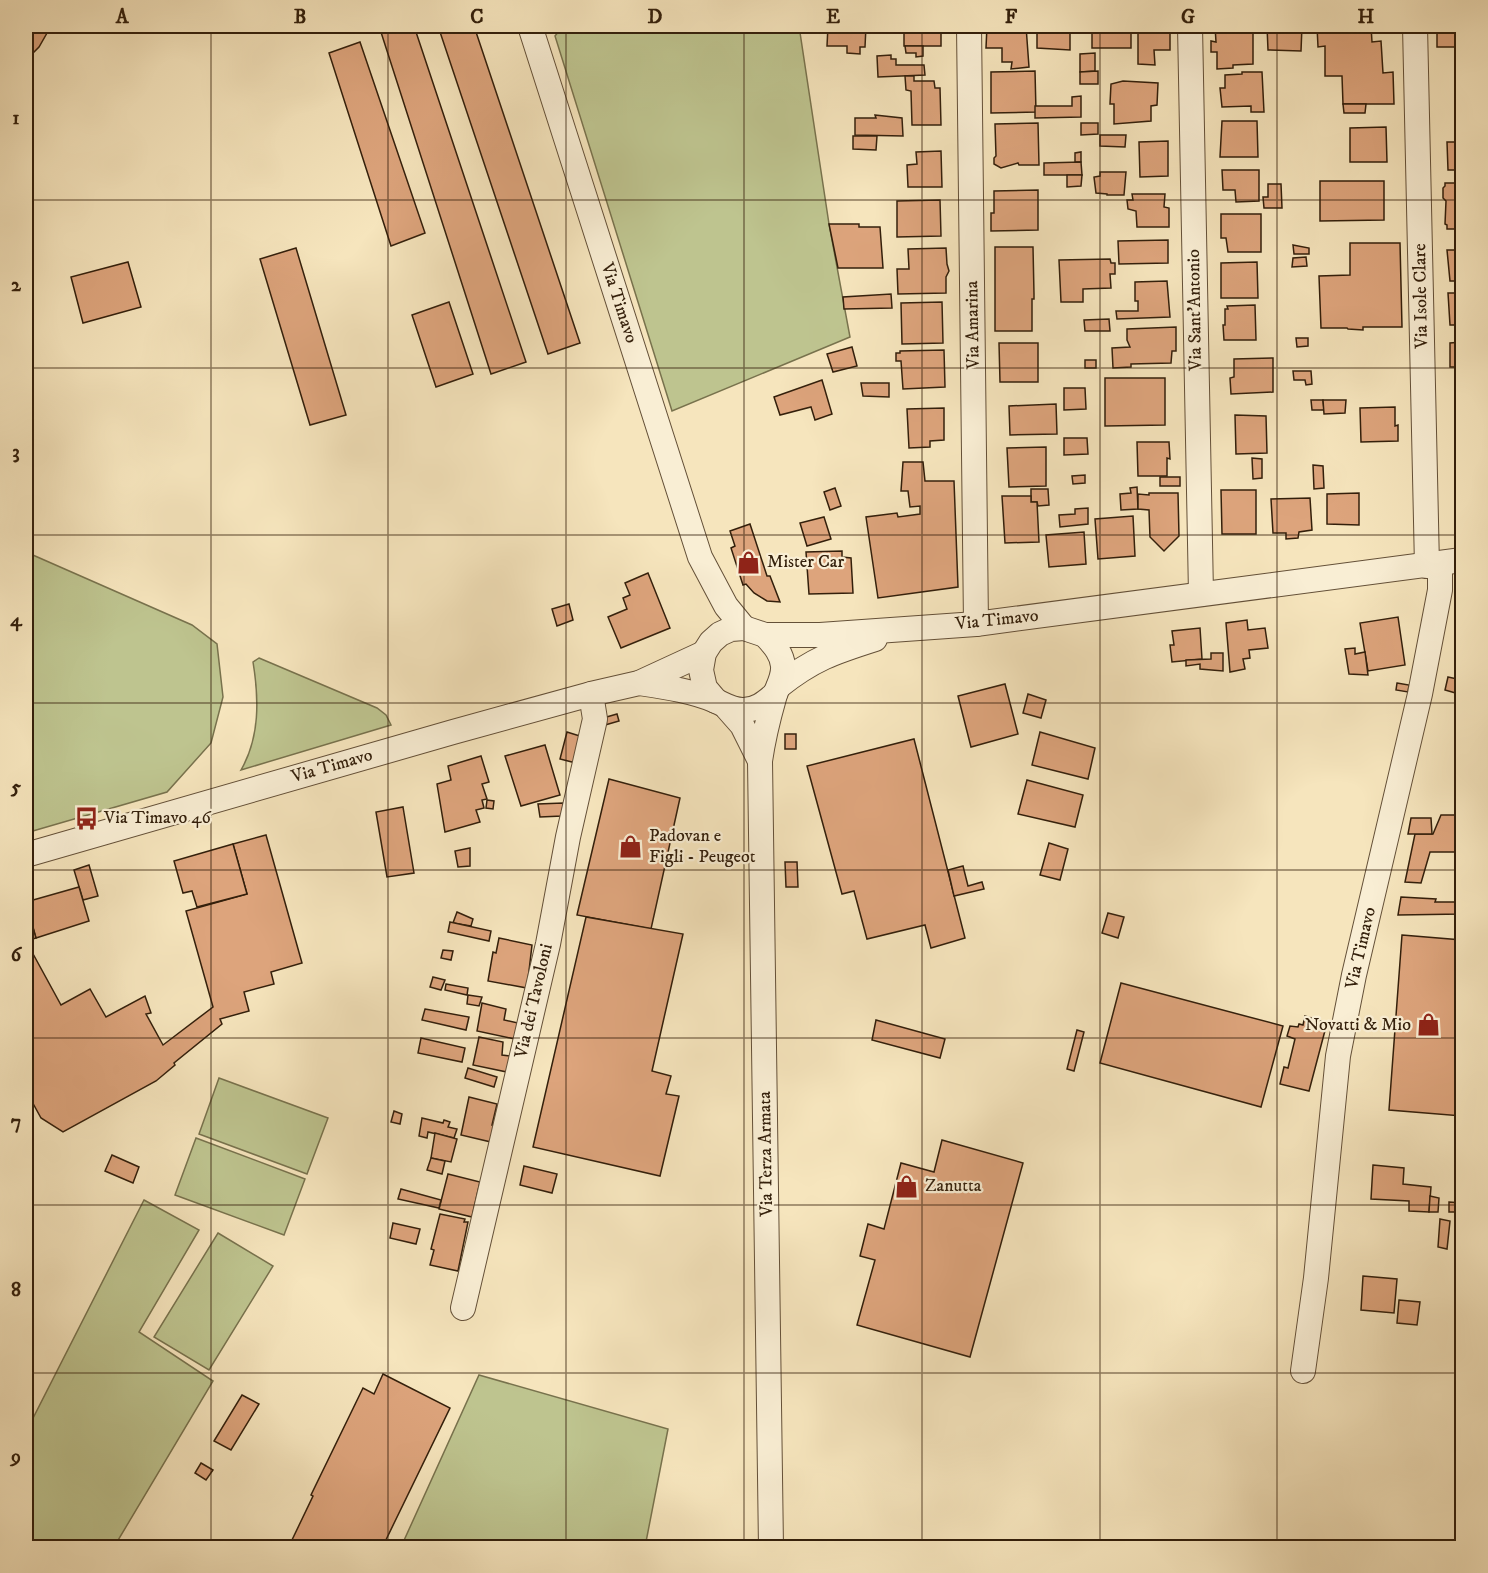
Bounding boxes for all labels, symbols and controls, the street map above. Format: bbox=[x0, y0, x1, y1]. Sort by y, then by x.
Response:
text: A bbox=[115, 5, 130, 30]
text: B bbox=[294, 5, 306, 30]
text: C bbox=[470, 5, 484, 30]
text: D bbox=[648, 5, 663, 30]
text: E bbox=[826, 5, 840, 30]
text: F bbox=[1005, 5, 1018, 30]
text: G bbox=[1181, 5, 1195, 30]
text: H bbox=[1358, 5, 1375, 30]
text: 1 bbox=[12, 106, 20, 131]
street label: Via Isole Clare bbox=[1409, 243, 1433, 350]
street label: Via Sant'Antonio bbox=[1183, 249, 1207, 372]
street label: Via Timavo bbox=[595, 259, 642, 346]
text: 2 bbox=[11, 273, 22, 298]
street label: Via Amarina bbox=[961, 280, 985, 370]
text: 3 bbox=[12, 440, 20, 465]
shop icon: Mister Car bbox=[736, 549, 762, 575]
place label: Mister Car bbox=[767, 551, 844, 573]
street label: Via Timavo bbox=[953, 605, 1040, 635]
text: 4 bbox=[10, 608, 23, 633]
street label: Via Timavo bbox=[288, 744, 375, 788]
text: 5 bbox=[10, 775, 21, 800]
bus stop icon: Via Timavo 46 bbox=[73, 805, 99, 831]
place label: Via Timavo 46 bbox=[103, 807, 212, 829]
place label: Padovan e Figli - Peugeot bbox=[649, 825, 756, 868]
shop icon: Padovan e Figli - Peugeot bbox=[618, 833, 644, 859]
street label: Via Timavo bbox=[1341, 905, 1381, 992]
street label: Via dei Tavoloni bbox=[510, 942, 558, 1061]
text: 6 bbox=[11, 943, 23, 968]
shop icon: Novatti & Mio bbox=[1416, 1012, 1442, 1038]
place label: Novatti & Mio bbox=[1305, 1014, 1411, 1036]
street label: Via Terza Armata bbox=[754, 1091, 778, 1218]
text: 7 bbox=[11, 1110, 21, 1135]
shop icon: Zanutta bbox=[894, 1173, 920, 1199]
place label: Zanutta bbox=[925, 1175, 982, 1197]
text: 8 bbox=[11, 1278, 21, 1303]
text: 9 bbox=[9, 1445, 21, 1470]

